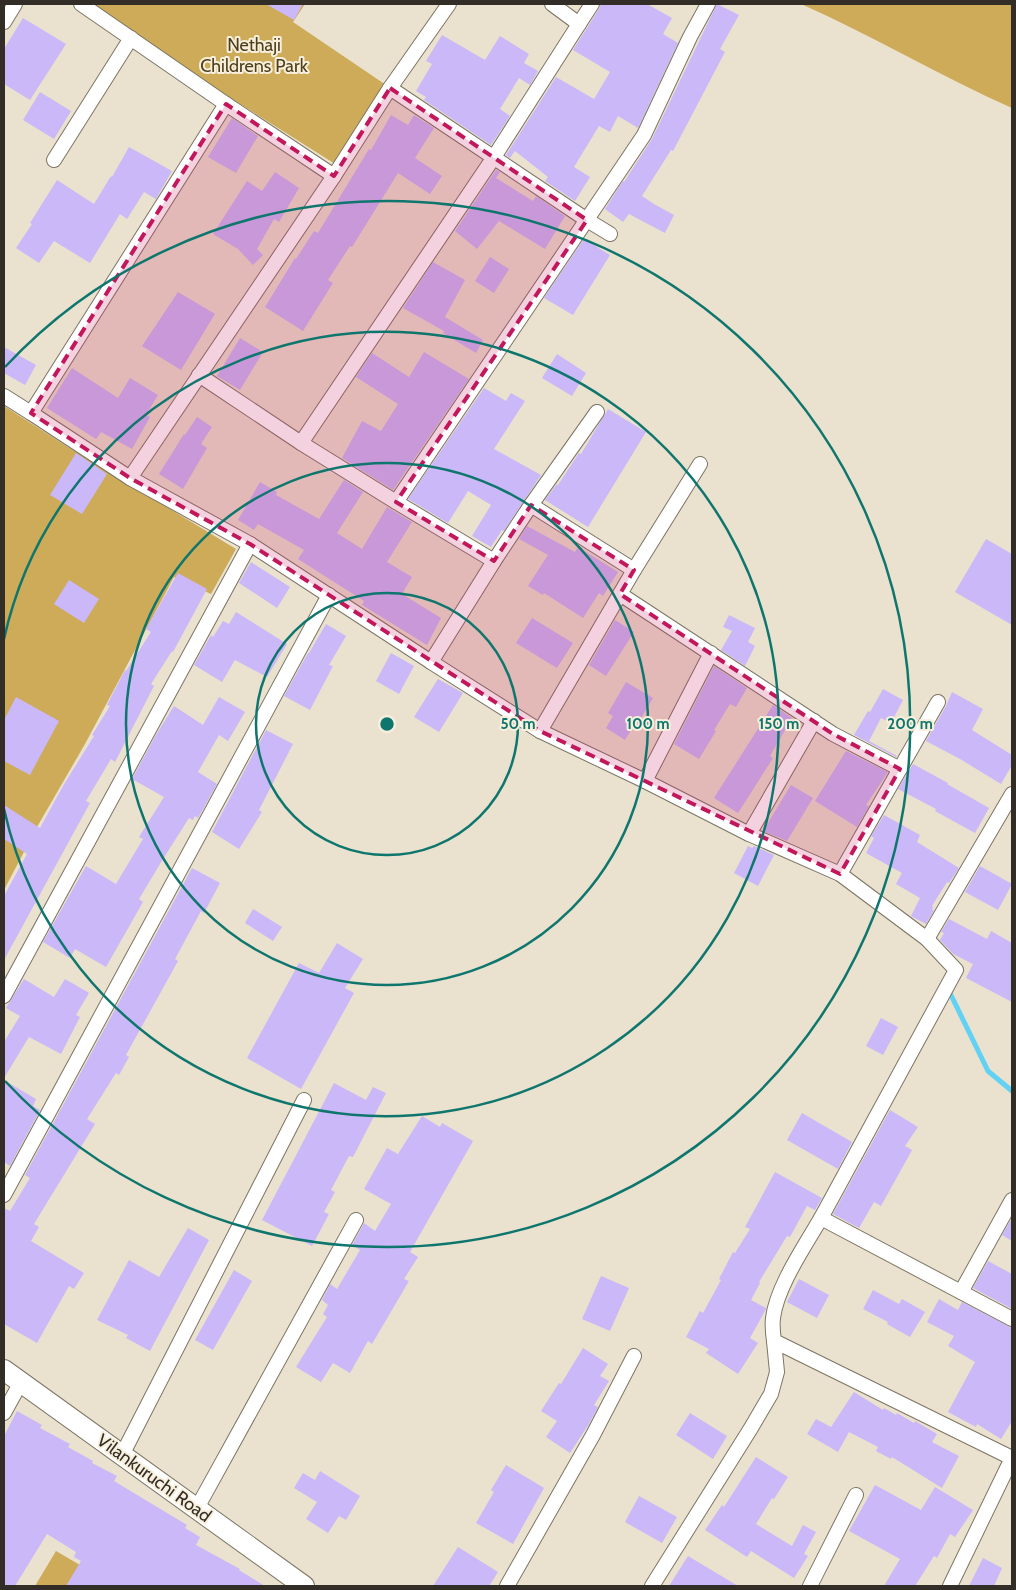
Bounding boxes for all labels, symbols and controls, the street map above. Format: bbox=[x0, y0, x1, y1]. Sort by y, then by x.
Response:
park label: Nethaji Childrens Park bbox=[200, 34, 309, 77]
centre of rings bbox=[378, 715, 396, 733]
text: 50 m bbox=[500, 715, 536, 733]
text: 100 m bbox=[626, 715, 670, 733]
text: 150 m bbox=[759, 715, 799, 733]
text: 200 m bbox=[887, 715, 933, 733]
street label: Vilankuruchi Road bbox=[93, 1429, 215, 1527]

